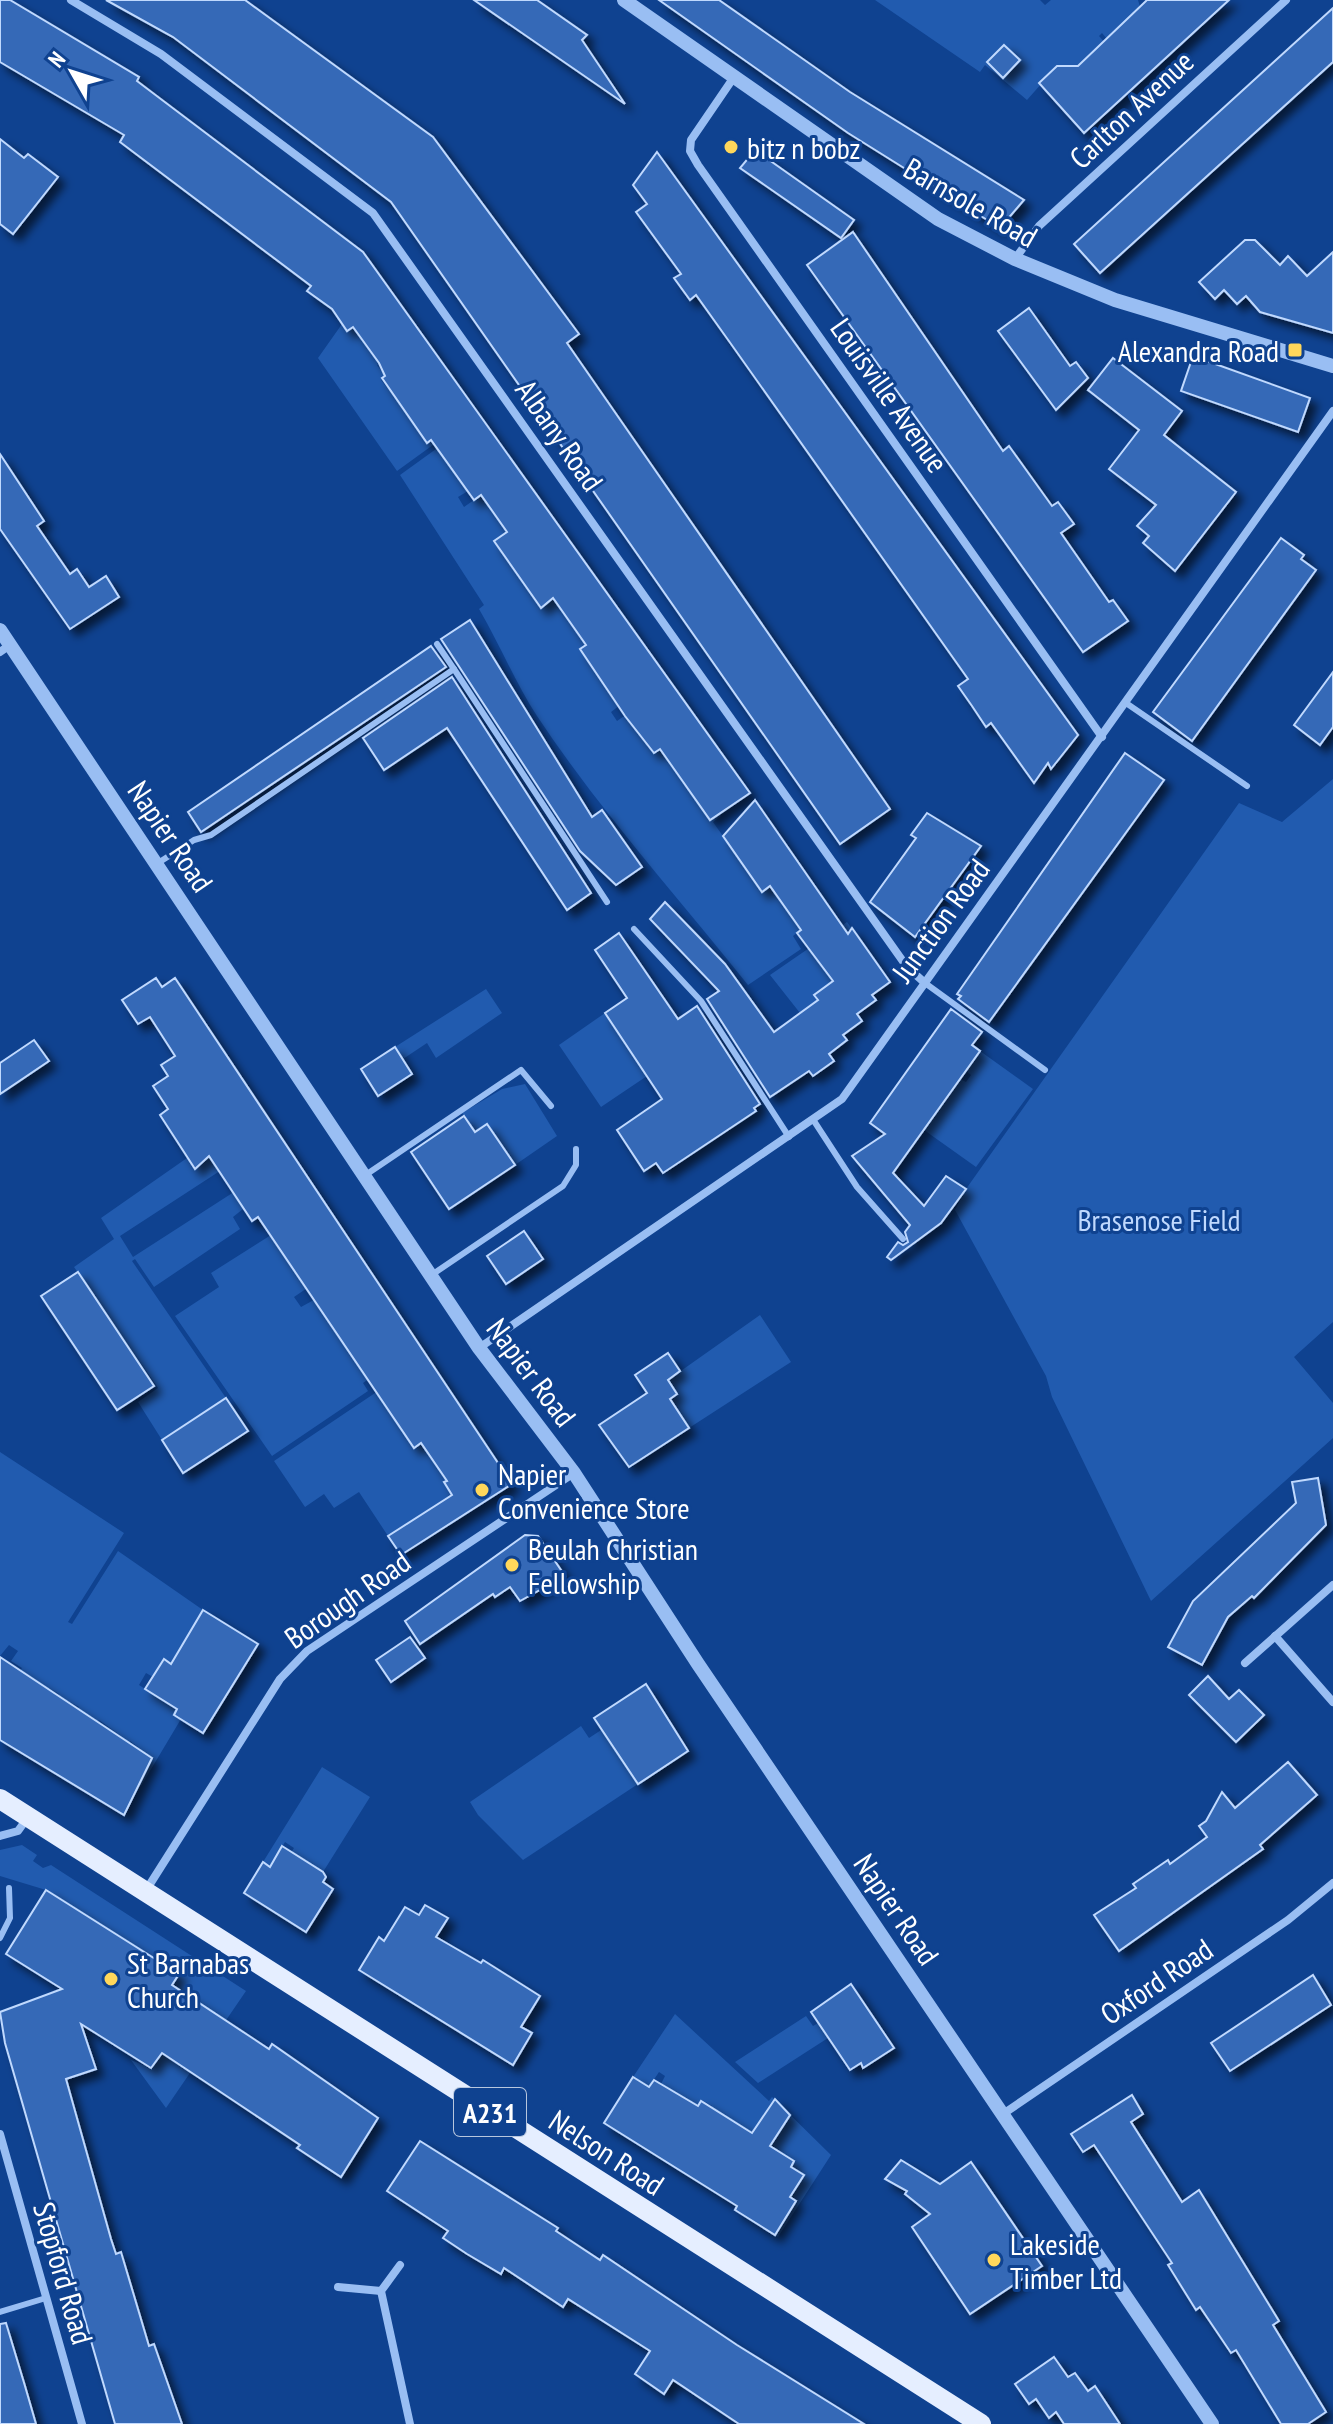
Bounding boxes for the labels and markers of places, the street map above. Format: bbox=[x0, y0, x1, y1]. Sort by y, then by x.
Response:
place label: bitz n bobz bbox=[747, 128, 860, 167]
marker: bitz n bobz bbox=[722, 138, 740, 156]
place label: Alexandra Road bbox=[1118, 331, 1279, 370]
marker: Alexandra Road bbox=[1286, 341, 1304, 359]
place label: Napier Convenience Store bbox=[498, 1454, 690, 1527]
marker: Napier Convenience Store bbox=[473, 1481, 491, 1499]
place label: Beulah Christian Fellowship bbox=[528, 1529, 698, 1602]
marker: Beulah Christian Fellowship bbox=[503, 1556, 521, 1574]
place label: St Barnabas Church bbox=[127, 1943, 249, 2016]
marker: St Barnabas Church bbox=[102, 1970, 120, 1988]
place label: Lakeside Timber Ltd bbox=[1010, 2224, 1122, 2297]
marker: Lakeside Timber Ltd bbox=[985, 2251, 1003, 2269]

